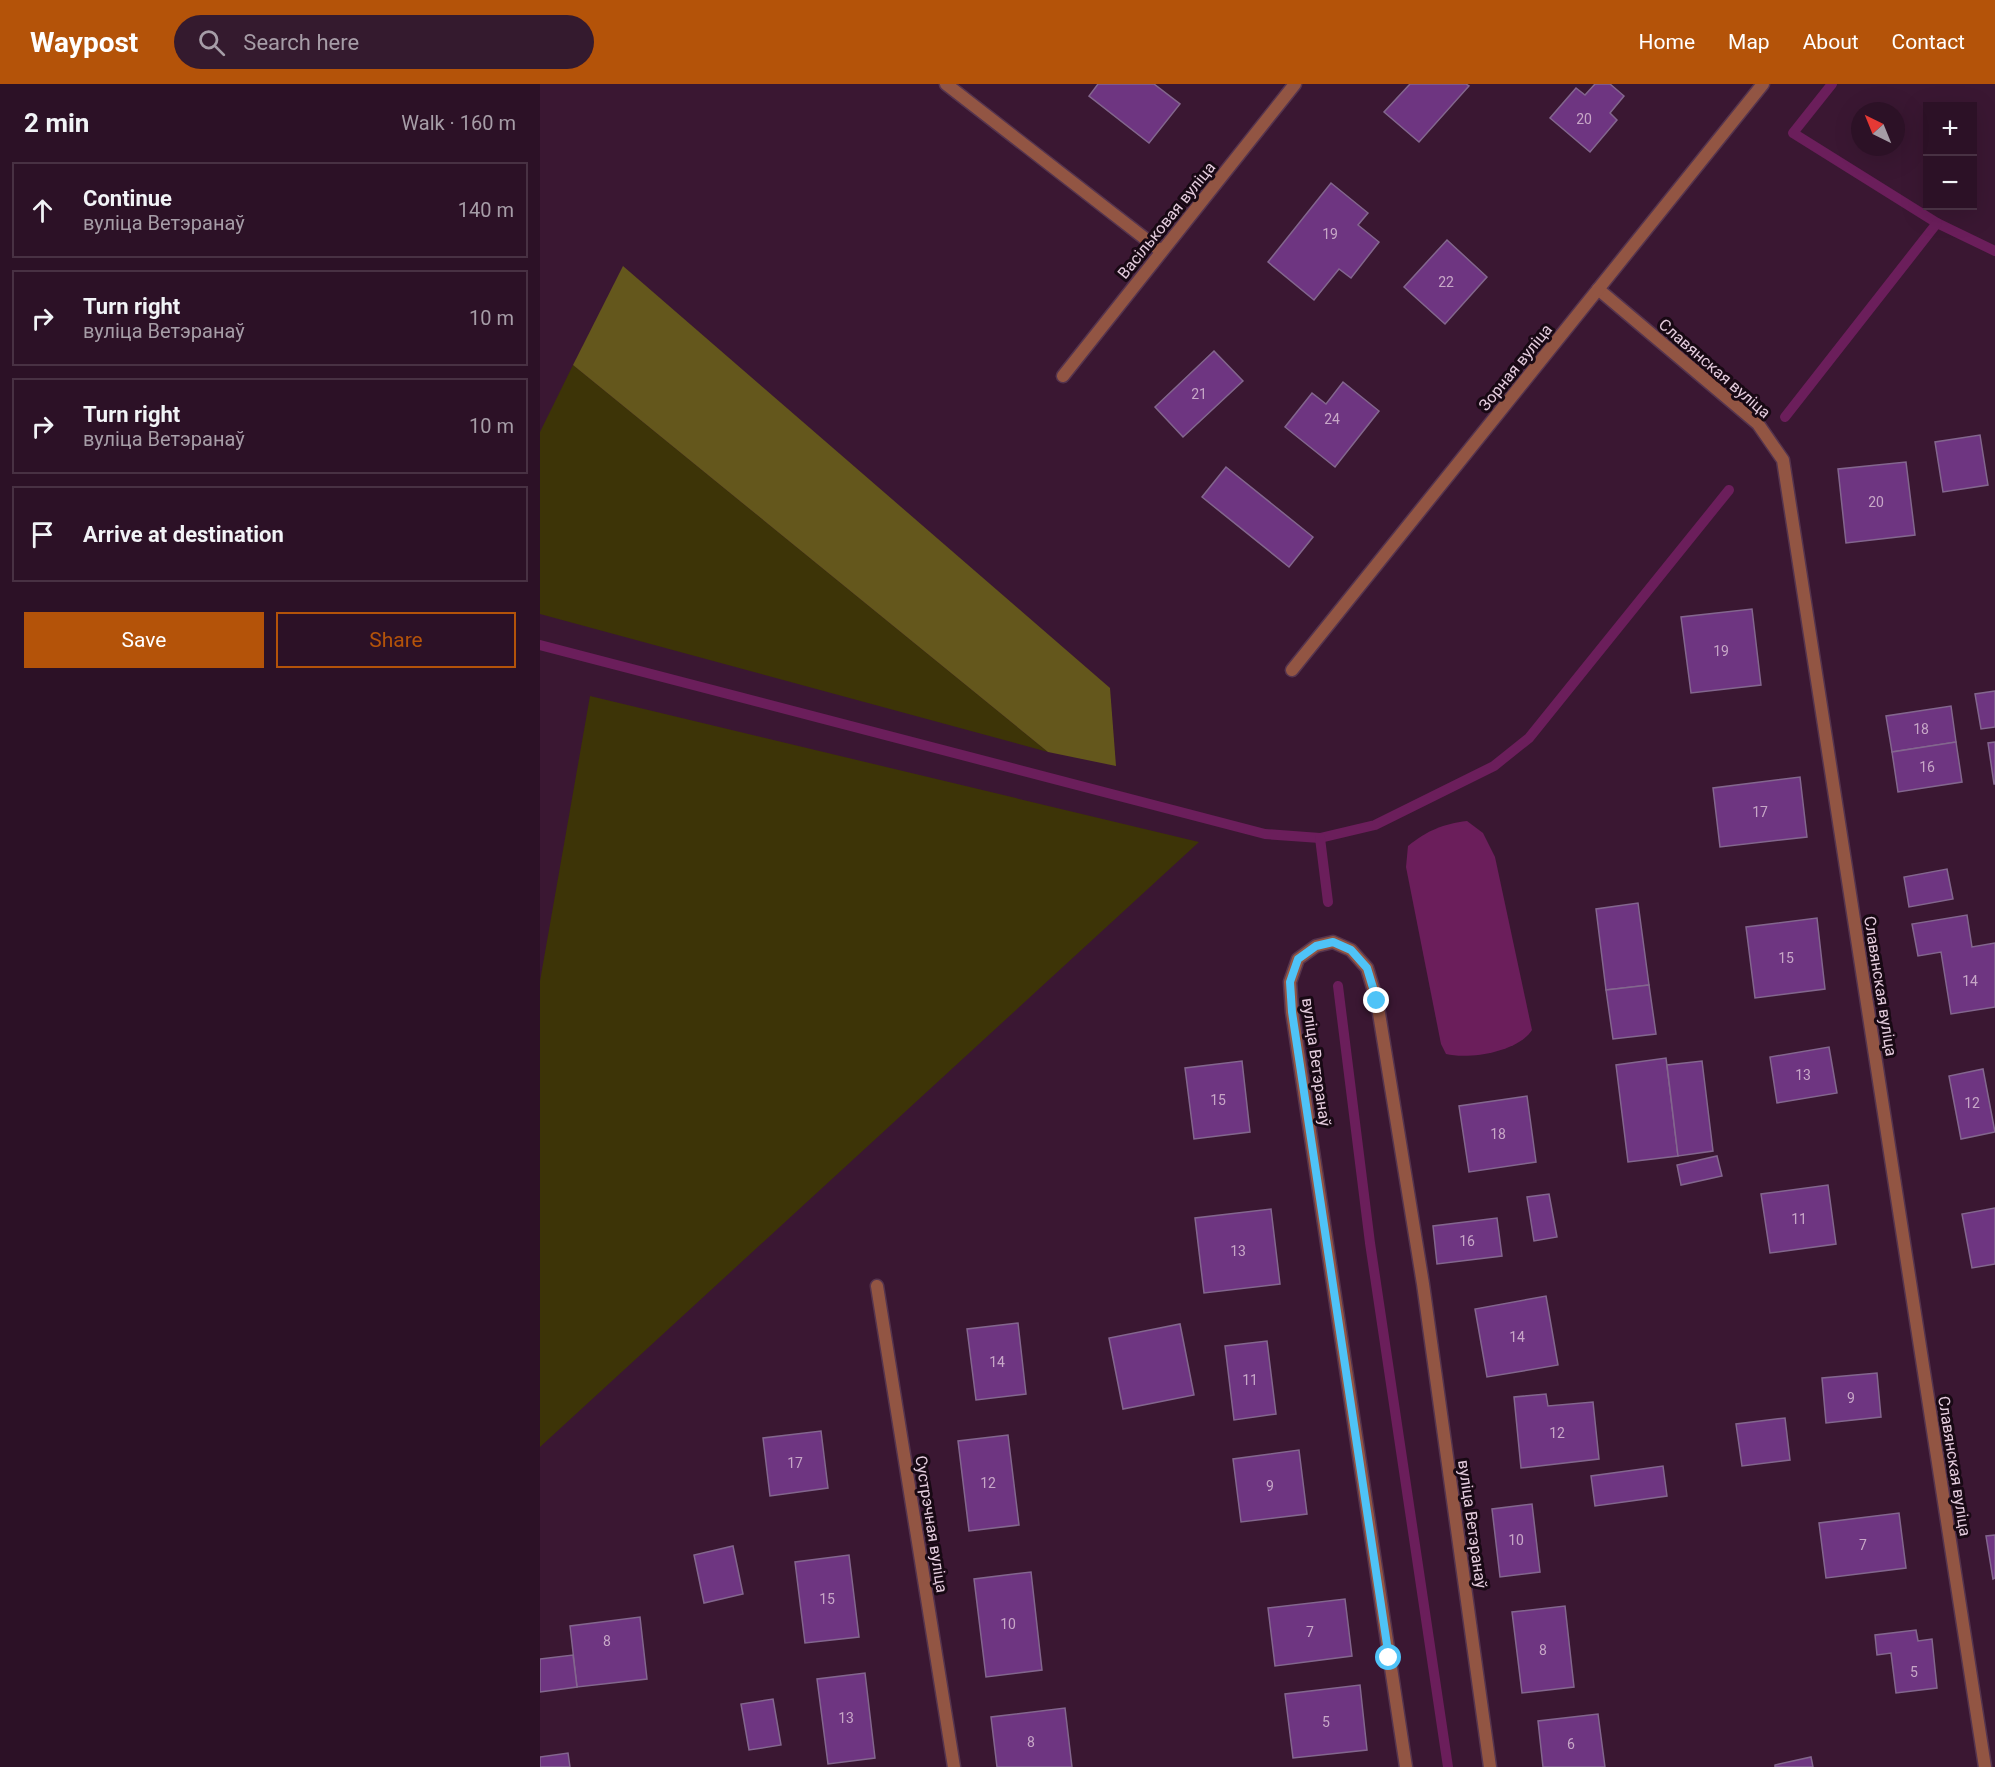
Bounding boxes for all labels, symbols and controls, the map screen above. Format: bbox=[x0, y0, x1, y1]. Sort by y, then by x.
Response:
search box bbox=[174, 15, 594, 69]
text: Waypost bbox=[30, 26, 138, 59]
icon: search bbox=[195, 26, 228, 59]
text: Search here bbox=[243, 30, 359, 55]
text: Home bbox=[1639, 30, 1695, 54]
text: Map bbox=[1728, 30, 1770, 54]
text: About bbox=[1803, 30, 1859, 54]
text: Contact bbox=[1892, 30, 1965, 54]
north arrow bbox=[1851, 102, 1905, 156]
map controls bbox=[1923, 102, 1977, 210]
button: + bbox=[1923, 102, 1977, 156]
text: 2 min bbox=[24, 108, 89, 138]
text: Walk · 160 m bbox=[401, 111, 516, 135]
house number: 20 bbox=[1576, 111, 1592, 127]
button: − bbox=[1923, 156, 1977, 210]
street label: Васільковая вуліца bbox=[1113, 158, 1219, 283]
text: Continue bbox=[83, 186, 172, 211]
icon: ahead bbox=[26, 194, 59, 227]
text: 140 m bbox=[458, 198, 514, 222]
text: вуліца Ветэранаў bbox=[83, 211, 245, 235]
house number: 19 bbox=[1322, 226, 1338, 242]
house number: 22 bbox=[1438, 274, 1454, 290]
text: Turn right bbox=[83, 294, 180, 319]
icon: right bbox=[26, 302, 59, 335]
text: 10 m bbox=[469, 306, 514, 330]
street label: Славянская вуліца bbox=[1655, 315, 1774, 422]
text: вуліца Ветэранаў bbox=[83, 319, 245, 343]
street label: Зорная вуліца bbox=[1475, 320, 1556, 414]
house number: 21 bbox=[1191, 386, 1207, 402]
text: Turn right bbox=[83, 402, 180, 427]
icon: right bbox=[26, 410, 59, 443]
house number: 24 bbox=[1324, 411, 1340, 427]
text: 10 m bbox=[469, 414, 514, 438]
text: вуліца Ветэранаў bbox=[83, 427, 245, 451]
house number: 20 bbox=[1868, 494, 1884, 510]
icon: arrive bbox=[26, 518, 59, 551]
text: Arrive at destination bbox=[83, 522, 284, 547]
button: Save bbox=[24, 612, 264, 668]
button: Share bbox=[276, 612, 516, 668]
house number: 19 bbox=[1713, 643, 1729, 659]
house number: 18 bbox=[1913, 721, 1929, 737]
house number: 16 bbox=[1919, 759, 1935, 775]
house number: 17 bbox=[1752, 804, 1768, 820]
street label: Славянская вуліца bbox=[1860, 915, 1901, 1058]
house number: 15 bbox=[1778, 950, 1794, 966]
house number: 14 bbox=[1962, 973, 1978, 989]
route end bbox=[1363, 987, 1389, 1013]
street label: вуліца Ветэранаў bbox=[1298, 997, 1335, 1128]
house number: 13 bbox=[1795, 1067, 1811, 1083]
house number: 15 bbox=[1210, 1092, 1226, 1108]
house number: 12 bbox=[1964, 1095, 1980, 1111]
house number: 18 bbox=[1490, 1126, 1506, 1142]
house number: 11 bbox=[1791, 1211, 1807, 1227]
house number: 16 bbox=[1459, 1233, 1475, 1249]
house number: 13 bbox=[1230, 1243, 1246, 1259]
house number: 14 bbox=[1509, 1329, 1525, 1345]
house number: 14 bbox=[989, 1354, 1005, 1370]
house number: 11 bbox=[1242, 1372, 1258, 1388]
house number: 9 bbox=[1847, 1390, 1855, 1406]
street label: Славянская вуліца bbox=[1934, 1395, 1975, 1538]
house number: 12 bbox=[1549, 1425, 1565, 1441]
street label: Сустрэчная вуліца bbox=[911, 1454, 952, 1594]
house number: 17 bbox=[787, 1455, 803, 1471]
street label: вуліца Ветэранаў bbox=[1454, 1459, 1491, 1590]
house number: 12 bbox=[980, 1475, 996, 1491]
house number: 9 bbox=[1266, 1478, 1274, 1494]
house number: 10 bbox=[1508, 1532, 1524, 1548]
house number: 7 bbox=[1859, 1537, 1867, 1553]
house number: 15 bbox=[819, 1591, 835, 1607]
house number: 10 bbox=[1000, 1616, 1016, 1632]
house number: 7 bbox=[1306, 1624, 1314, 1640]
house number: 8 bbox=[603, 1633, 611, 1649]
house number: 8 bbox=[1539, 1642, 1547, 1658]
route start bbox=[1375, 1644, 1401, 1670]
house number: 5 bbox=[1910, 1664, 1918, 1680]
house number: 13 bbox=[838, 1710, 854, 1726]
house number: 5 bbox=[1322, 1714, 1330, 1730]
house number: 8 bbox=[1027, 1734, 1035, 1750]
house number: 6 bbox=[1567, 1736, 1575, 1752]

